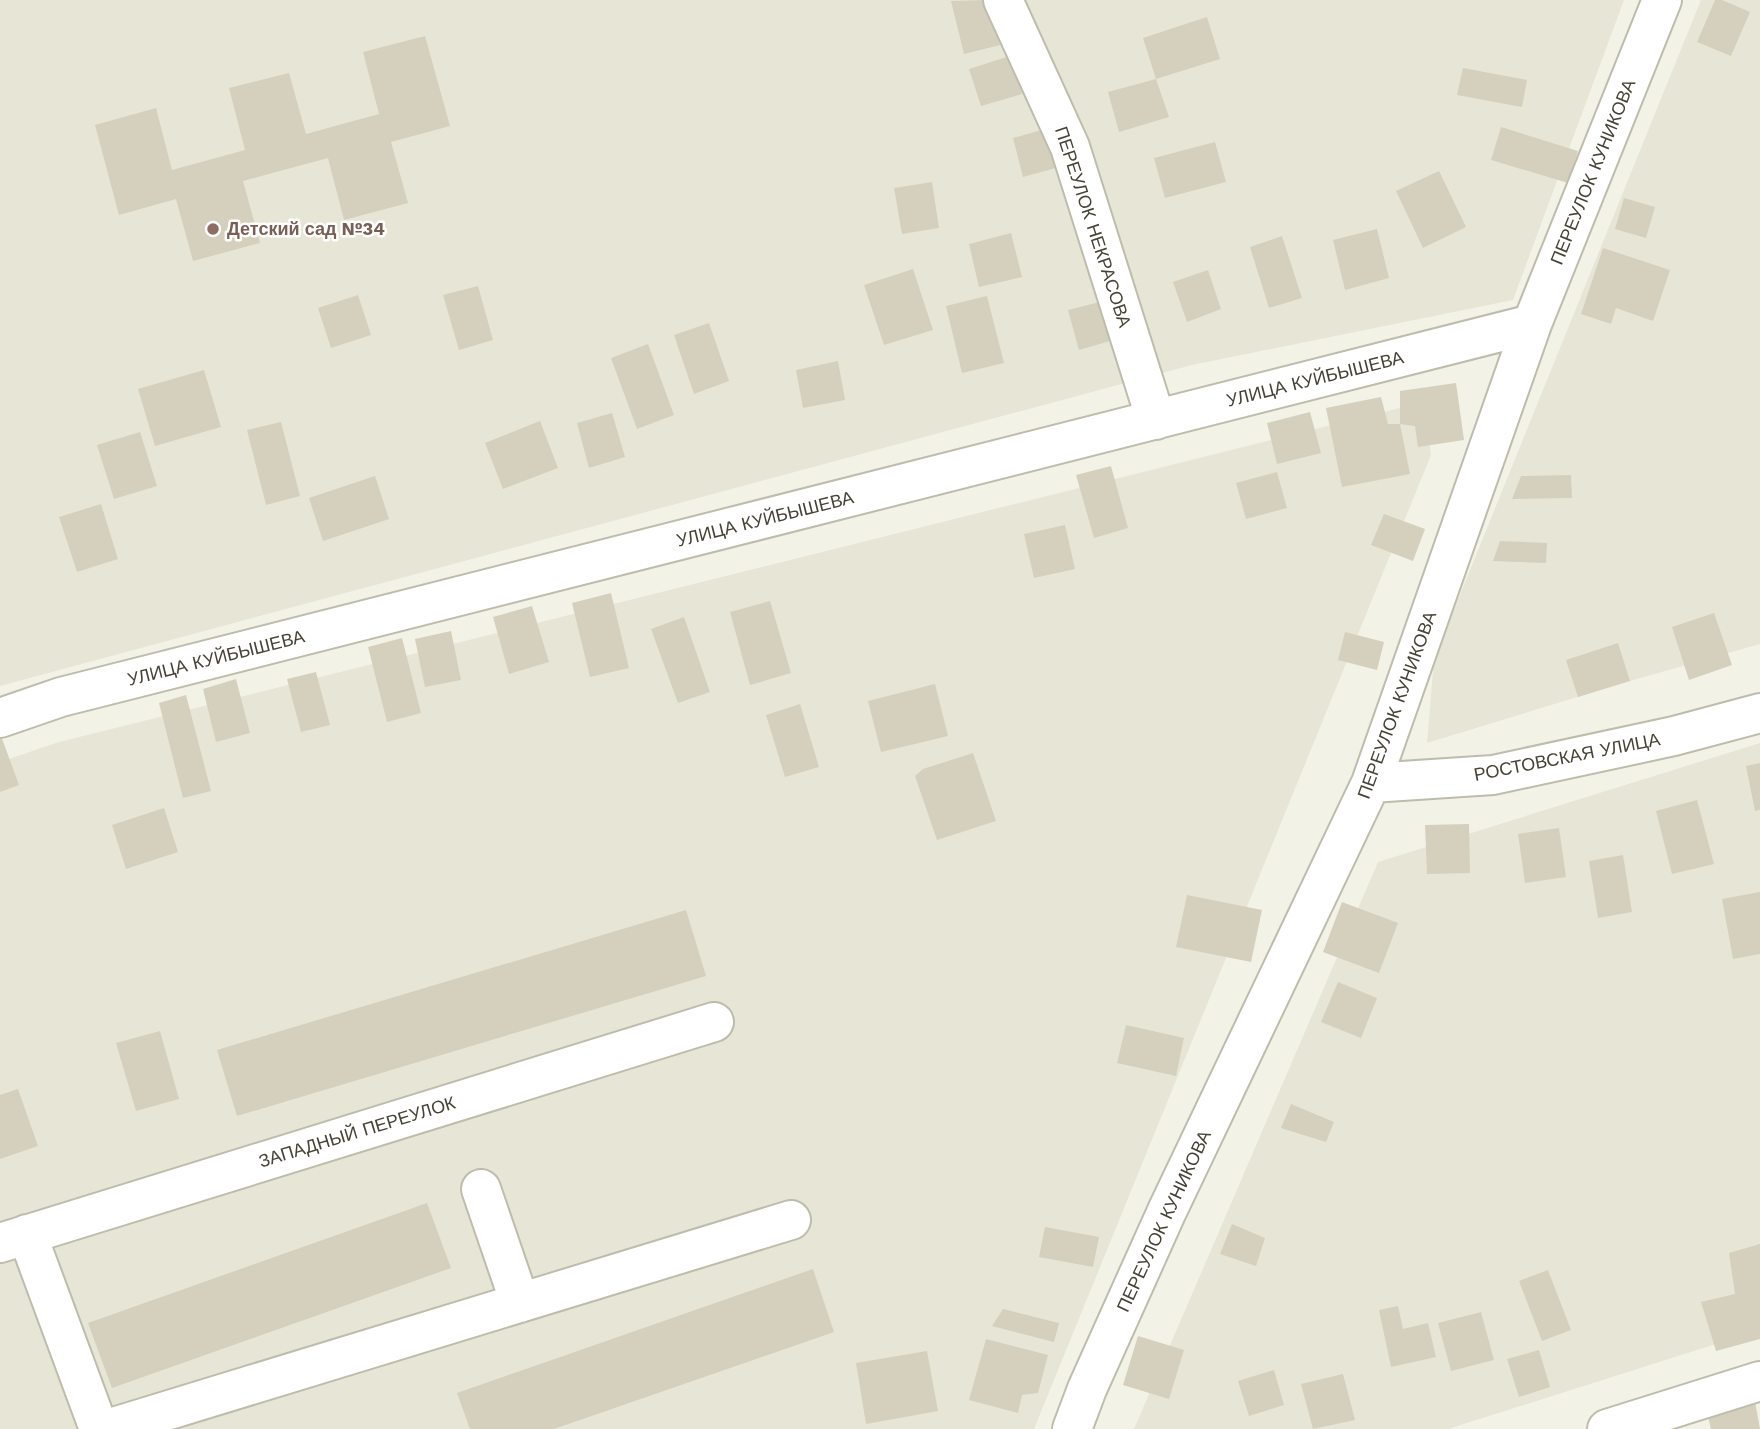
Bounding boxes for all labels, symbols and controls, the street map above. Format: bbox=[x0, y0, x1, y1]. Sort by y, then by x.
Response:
street label: ПЕРЕУЛОК КУНИКОВА bbox=[1546, 76, 1639, 268]
street label: ПЕРЕУЛОК НЕКРАСОВА bbox=[1051, 124, 1136, 330]
place label: Детский сад №34 bbox=[227, 218, 385, 239]
marker: Детский сад №34 bbox=[205, 221, 221, 237]
street label: УЛИЦА КУЙБЫШЕВА bbox=[1224, 346, 1406, 411]
street label: УЛИЦА КУЙБЫШЕВА bbox=[674, 486, 856, 551]
street label: ПЕРЕУЛОК КУНИКОВА bbox=[1353, 608, 1440, 801]
street label: УЛИЦА КУЙБЫШЕВА bbox=[125, 625, 307, 690]
street label: РОСТОВСКАЯ УЛИЦА bbox=[1472, 728, 1662, 785]
street label: ЗАПАДНЫЙ ПЕРЕУЛОК bbox=[256, 1091, 458, 1171]
street label: ПЕРЕУЛОК КУНИКОВА bbox=[1112, 1127, 1215, 1315]

